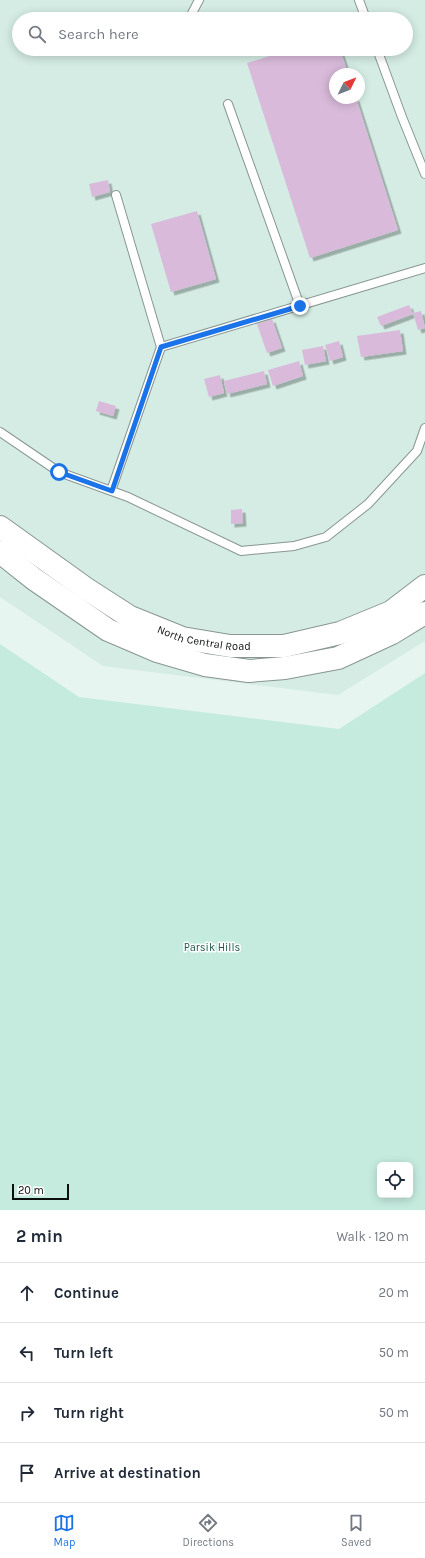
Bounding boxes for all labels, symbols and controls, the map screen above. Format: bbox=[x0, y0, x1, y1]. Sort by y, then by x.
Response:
search box bbox=[12, 12, 413, 56]
icon: search bbox=[26, 23, 48, 45]
text: Search here bbox=[58, 25, 139, 43]
north arrow bbox=[329, 68, 365, 104]
route end bbox=[291, 297, 309, 315]
route start bbox=[50, 463, 68, 481]
street label: North Central Road bbox=[155, 623, 251, 653]
park label: Parsik Hills bbox=[184, 941, 240, 954]
map controls bbox=[377, 1162, 413, 1198]
button: locate bbox=[377, 1162, 413, 1198]
scale bar bbox=[12, 1182, 69, 1201]
text: 20 m bbox=[18, 1184, 44, 1197]
text: 2 min bbox=[16, 1226, 63, 1246]
text: Walk · 120 m bbox=[336, 1229, 409, 1244]
icon: ahead bbox=[16, 1282, 38, 1304]
text: Continue bbox=[54, 1284, 119, 1302]
text: 20 m bbox=[379, 1285, 409, 1300]
icon: left bbox=[16, 1342, 38, 1364]
text: Turn left bbox=[54, 1344, 113, 1362]
text: 50 m bbox=[379, 1345, 409, 1360]
icon: right bbox=[16, 1402, 38, 1424]
text: Turn right bbox=[54, 1404, 124, 1422]
text: 50 m bbox=[379, 1405, 409, 1420]
icon: arrive bbox=[16, 1462, 38, 1484]
text: Arrive at destination bbox=[54, 1464, 201, 1482]
tab: Map bbox=[53, 1512, 75, 1549]
tab: Directions bbox=[182, 1512, 234, 1549]
tab: Saved bbox=[341, 1512, 372, 1549]

